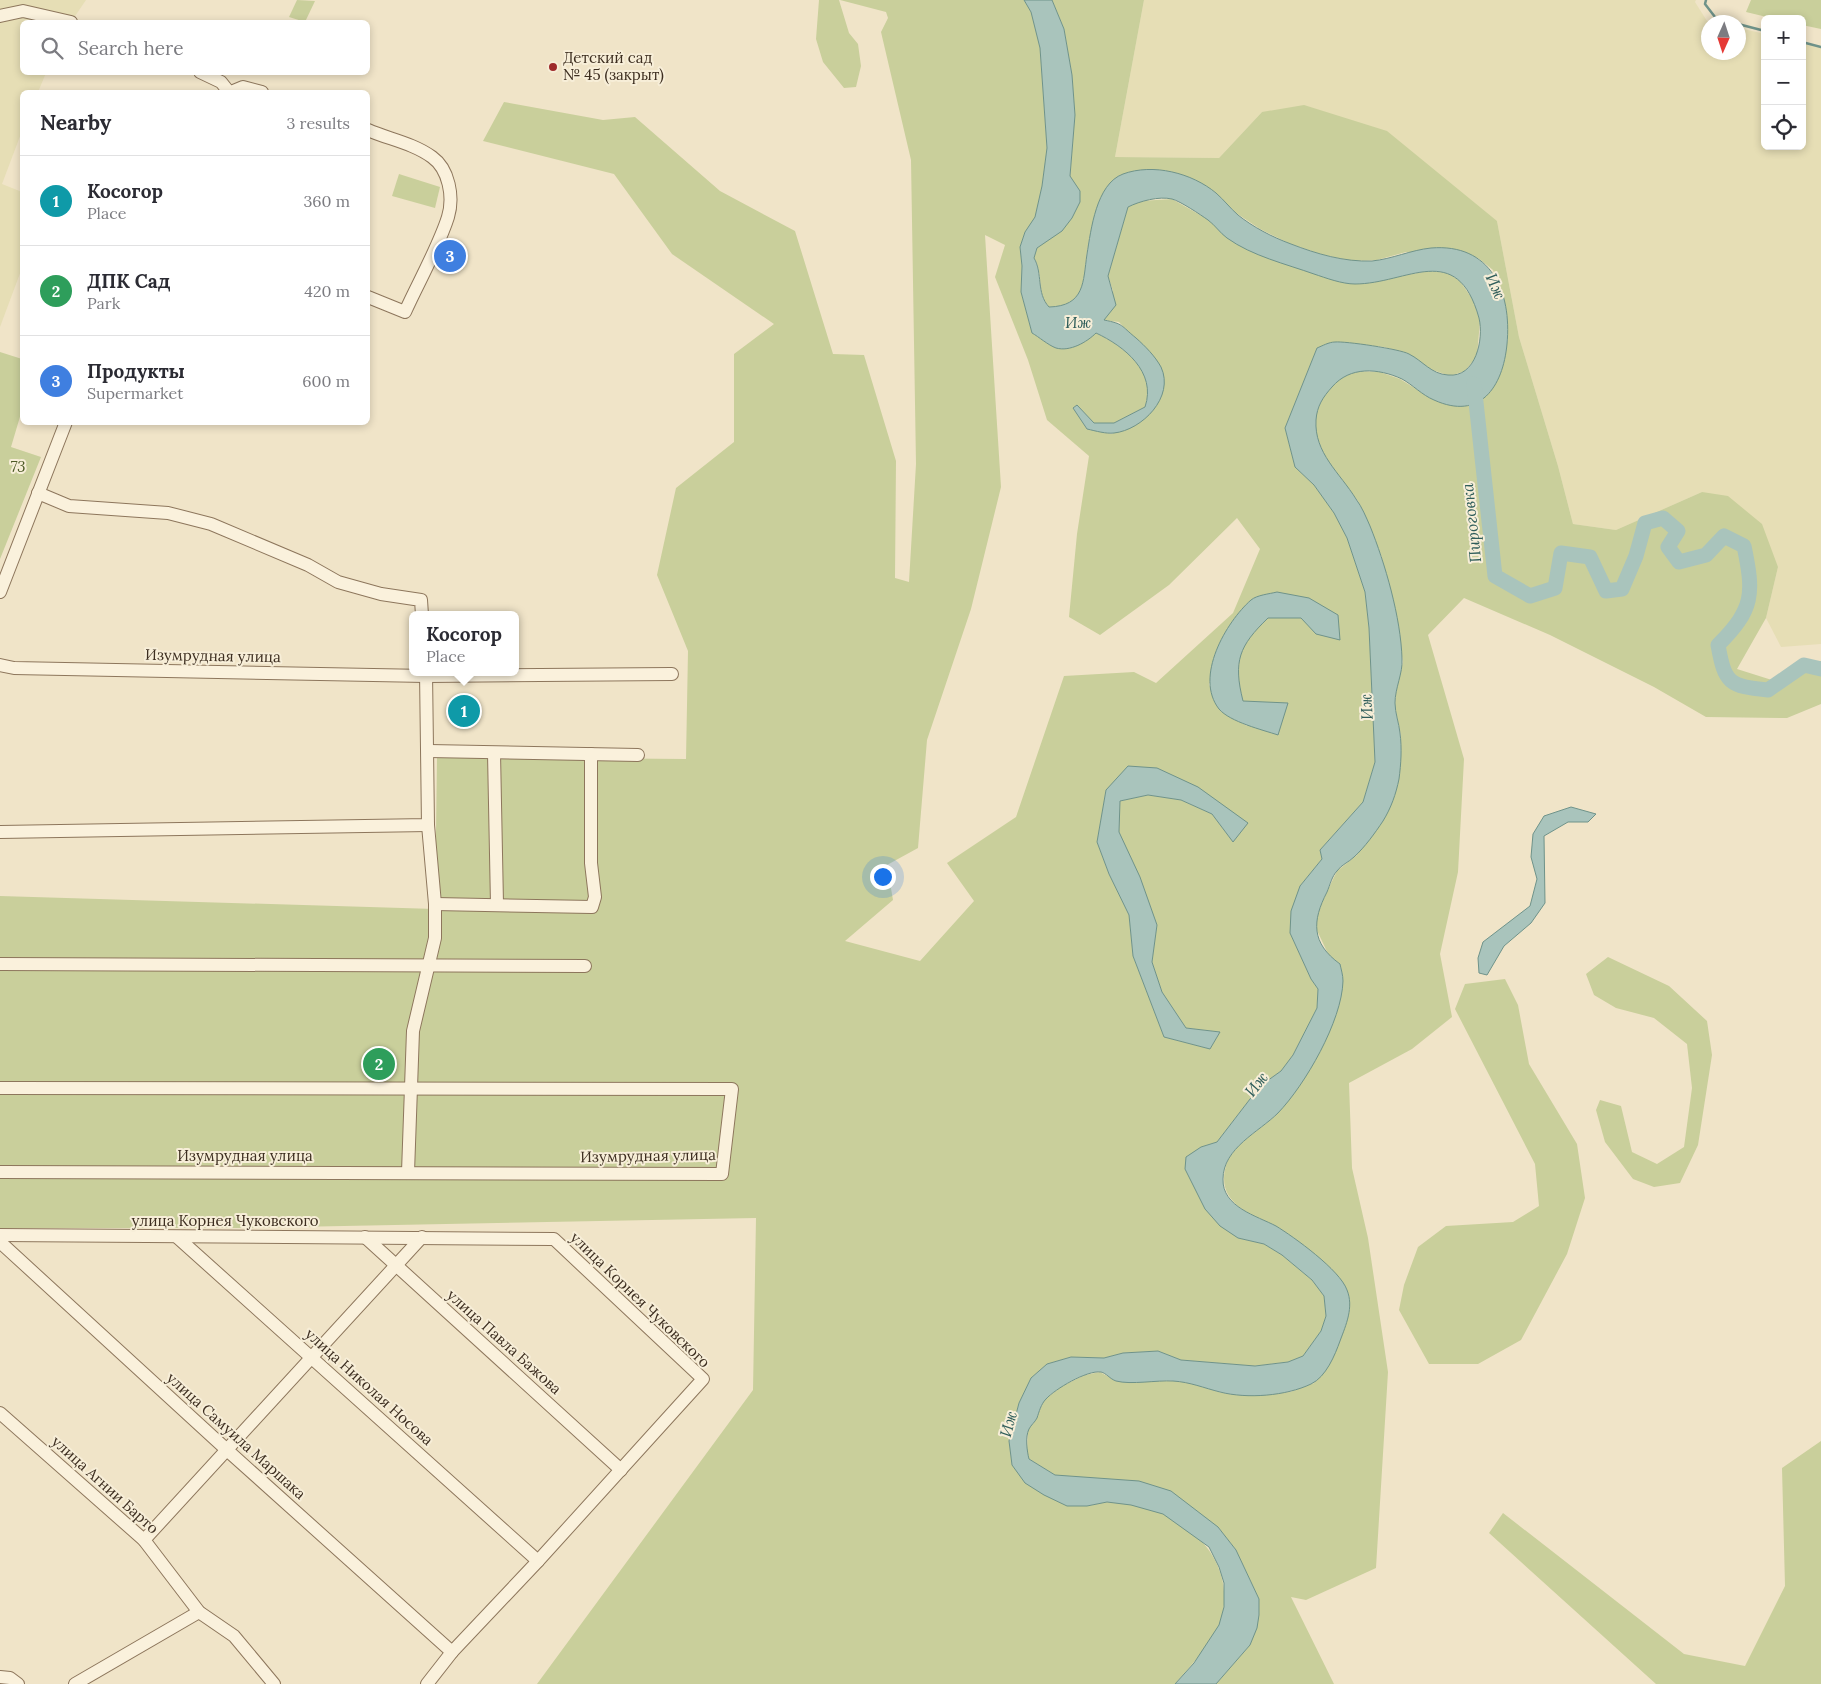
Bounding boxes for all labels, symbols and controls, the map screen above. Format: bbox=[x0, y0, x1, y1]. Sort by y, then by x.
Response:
north arrow bbox=[1701, 15, 1746, 60]
map controls bbox=[1761, 15, 1806, 150]
button: + bbox=[1761, 15, 1806, 60]
search box bbox=[20, 20, 370, 75]
icon: search bbox=[38, 34, 66, 62]
text: Search here bbox=[78, 36, 184, 60]
place label: Детский сад № 45 (закрыт) bbox=[563, 48, 664, 85]
button: − bbox=[1761, 60, 1806, 105]
marker: Детский сад № 45 (закрыт) bbox=[547, 61, 559, 73]
button: locate bbox=[1761, 105, 1806, 150]
text: Nearby bbox=[40, 109, 111, 136]
text: 3 results bbox=[286, 113, 350, 133]
text: Косогор bbox=[87, 179, 163, 203]
text: 1 bbox=[53, 191, 59, 211]
text: 360 m bbox=[303, 191, 350, 211]
text: Place bbox=[87, 203, 126, 223]
pin: 3 bbox=[434, 237, 466, 275]
text: ДПК Сад bbox=[87, 269, 170, 293]
water label: Иж bbox=[1482, 270, 1511, 302]
text: 2 bbox=[52, 281, 60, 301]
text: 420 m bbox=[304, 281, 350, 301]
text: Park bbox=[87, 293, 120, 313]
water label: Иж bbox=[1065, 312, 1091, 332]
text: Продукты bbox=[87, 359, 185, 383]
text: 3 bbox=[52, 371, 60, 391]
text: 600 m bbox=[302, 371, 350, 391]
text: Supermarket bbox=[87, 383, 183, 403]
park label: 73 bbox=[11, 457, 25, 476]
water label: Пироговка bbox=[1457, 482, 1485, 564]
popup bbox=[409, 611, 519, 676]
text: Косогор bbox=[426, 622, 502, 646]
street label: Изумрудная улица bbox=[145, 645, 281, 666]
text: Place bbox=[426, 646, 465, 666]
pin: 1 bbox=[448, 692, 480, 730]
water label: Иж bbox=[1355, 693, 1377, 721]
your location bbox=[870, 864, 896, 890]
pin: 2 bbox=[363, 1045, 395, 1083]
water label: Иж bbox=[1240, 1067, 1272, 1100]
street label: Изумрудная улица bbox=[580, 1145, 716, 1166]
street label: Изумрудная улица bbox=[177, 1146, 313, 1165]
street label: улица Корнея Чуковского bbox=[131, 1211, 319, 1230]
street label: улица Корнея Чуковского bbox=[566, 1228, 714, 1372]
street label: улица Павла Бажова bbox=[443, 1285, 566, 1398]
street label: улица Николая Носова bbox=[301, 1324, 438, 1449]
street label: улица Самуила Маршака bbox=[163, 1368, 310, 1503]
water label: Иж bbox=[995, 1408, 1021, 1439]
street label: улица Агнии Барто bbox=[48, 1432, 163, 1538]

